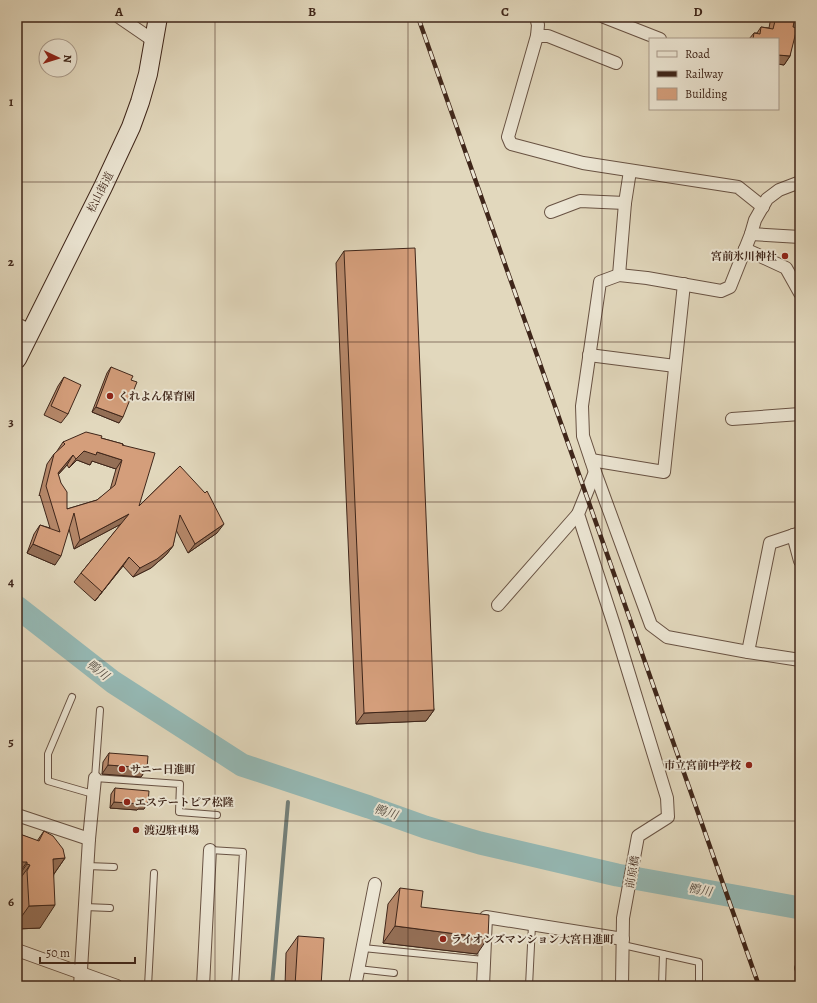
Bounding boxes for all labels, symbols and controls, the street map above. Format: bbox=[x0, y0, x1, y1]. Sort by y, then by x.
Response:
text: A bbox=[114, 3, 124, 20]
text: B bbox=[308, 3, 316, 20]
text: C bbox=[501, 3, 509, 20]
text: D bbox=[693, 3, 703, 20]
north arrow bbox=[38, 38, 78, 78]
legend bbox=[649, 38, 779, 110]
text: Road bbox=[685, 46, 711, 62]
text: N bbox=[60, 54, 75, 63]
text: Railway bbox=[685, 66, 724, 82]
text: Building bbox=[685, 86, 727, 102]
text: 1 bbox=[9, 93, 14, 110]
street label: 松山街道 bbox=[84, 169, 117, 215]
place label: 宮前氷川神社 bbox=[711, 249, 777, 264]
marker: 宮前氷川神社 bbox=[780, 251, 790, 261]
text: 2 bbox=[8, 253, 15, 270]
place label: くれよん保育園 bbox=[118, 389, 195, 404]
marker: くれよん保育園 bbox=[105, 391, 115, 401]
text: 3 bbox=[8, 413, 14, 430]
text: 4 bbox=[8, 573, 14, 590]
water label: 鴨川 bbox=[84, 656, 114, 685]
text: 5 bbox=[8, 733, 14, 750]
place label: 市立宮前中学校 bbox=[664, 758, 741, 773]
marker: 市立宮前中学校 bbox=[744, 760, 754, 770]
place label: サニー日進町 bbox=[130, 762, 196, 777]
marker: サニー日進町 bbox=[117, 764, 127, 774]
place label: エステートピア松隆 bbox=[135, 795, 234, 810]
marker: エステートピア松隆 bbox=[122, 797, 132, 807]
water label: 鴨川 bbox=[372, 801, 402, 824]
place label: 渡辺駐車場 bbox=[144, 823, 199, 838]
marker: 渡辺駐車場 bbox=[131, 825, 141, 835]
street label: 前原橋 bbox=[622, 855, 643, 890]
water label: 鴨川 bbox=[687, 880, 715, 900]
text: 6 bbox=[8, 893, 14, 910]
place label: ライオンズマンション大宮日進町 bbox=[451, 932, 614, 947]
marker: ライオンズマンション大宮日進町 bbox=[438, 934, 448, 944]
scale bar bbox=[40, 939, 135, 965]
text: 50 m bbox=[46, 945, 70, 961]

